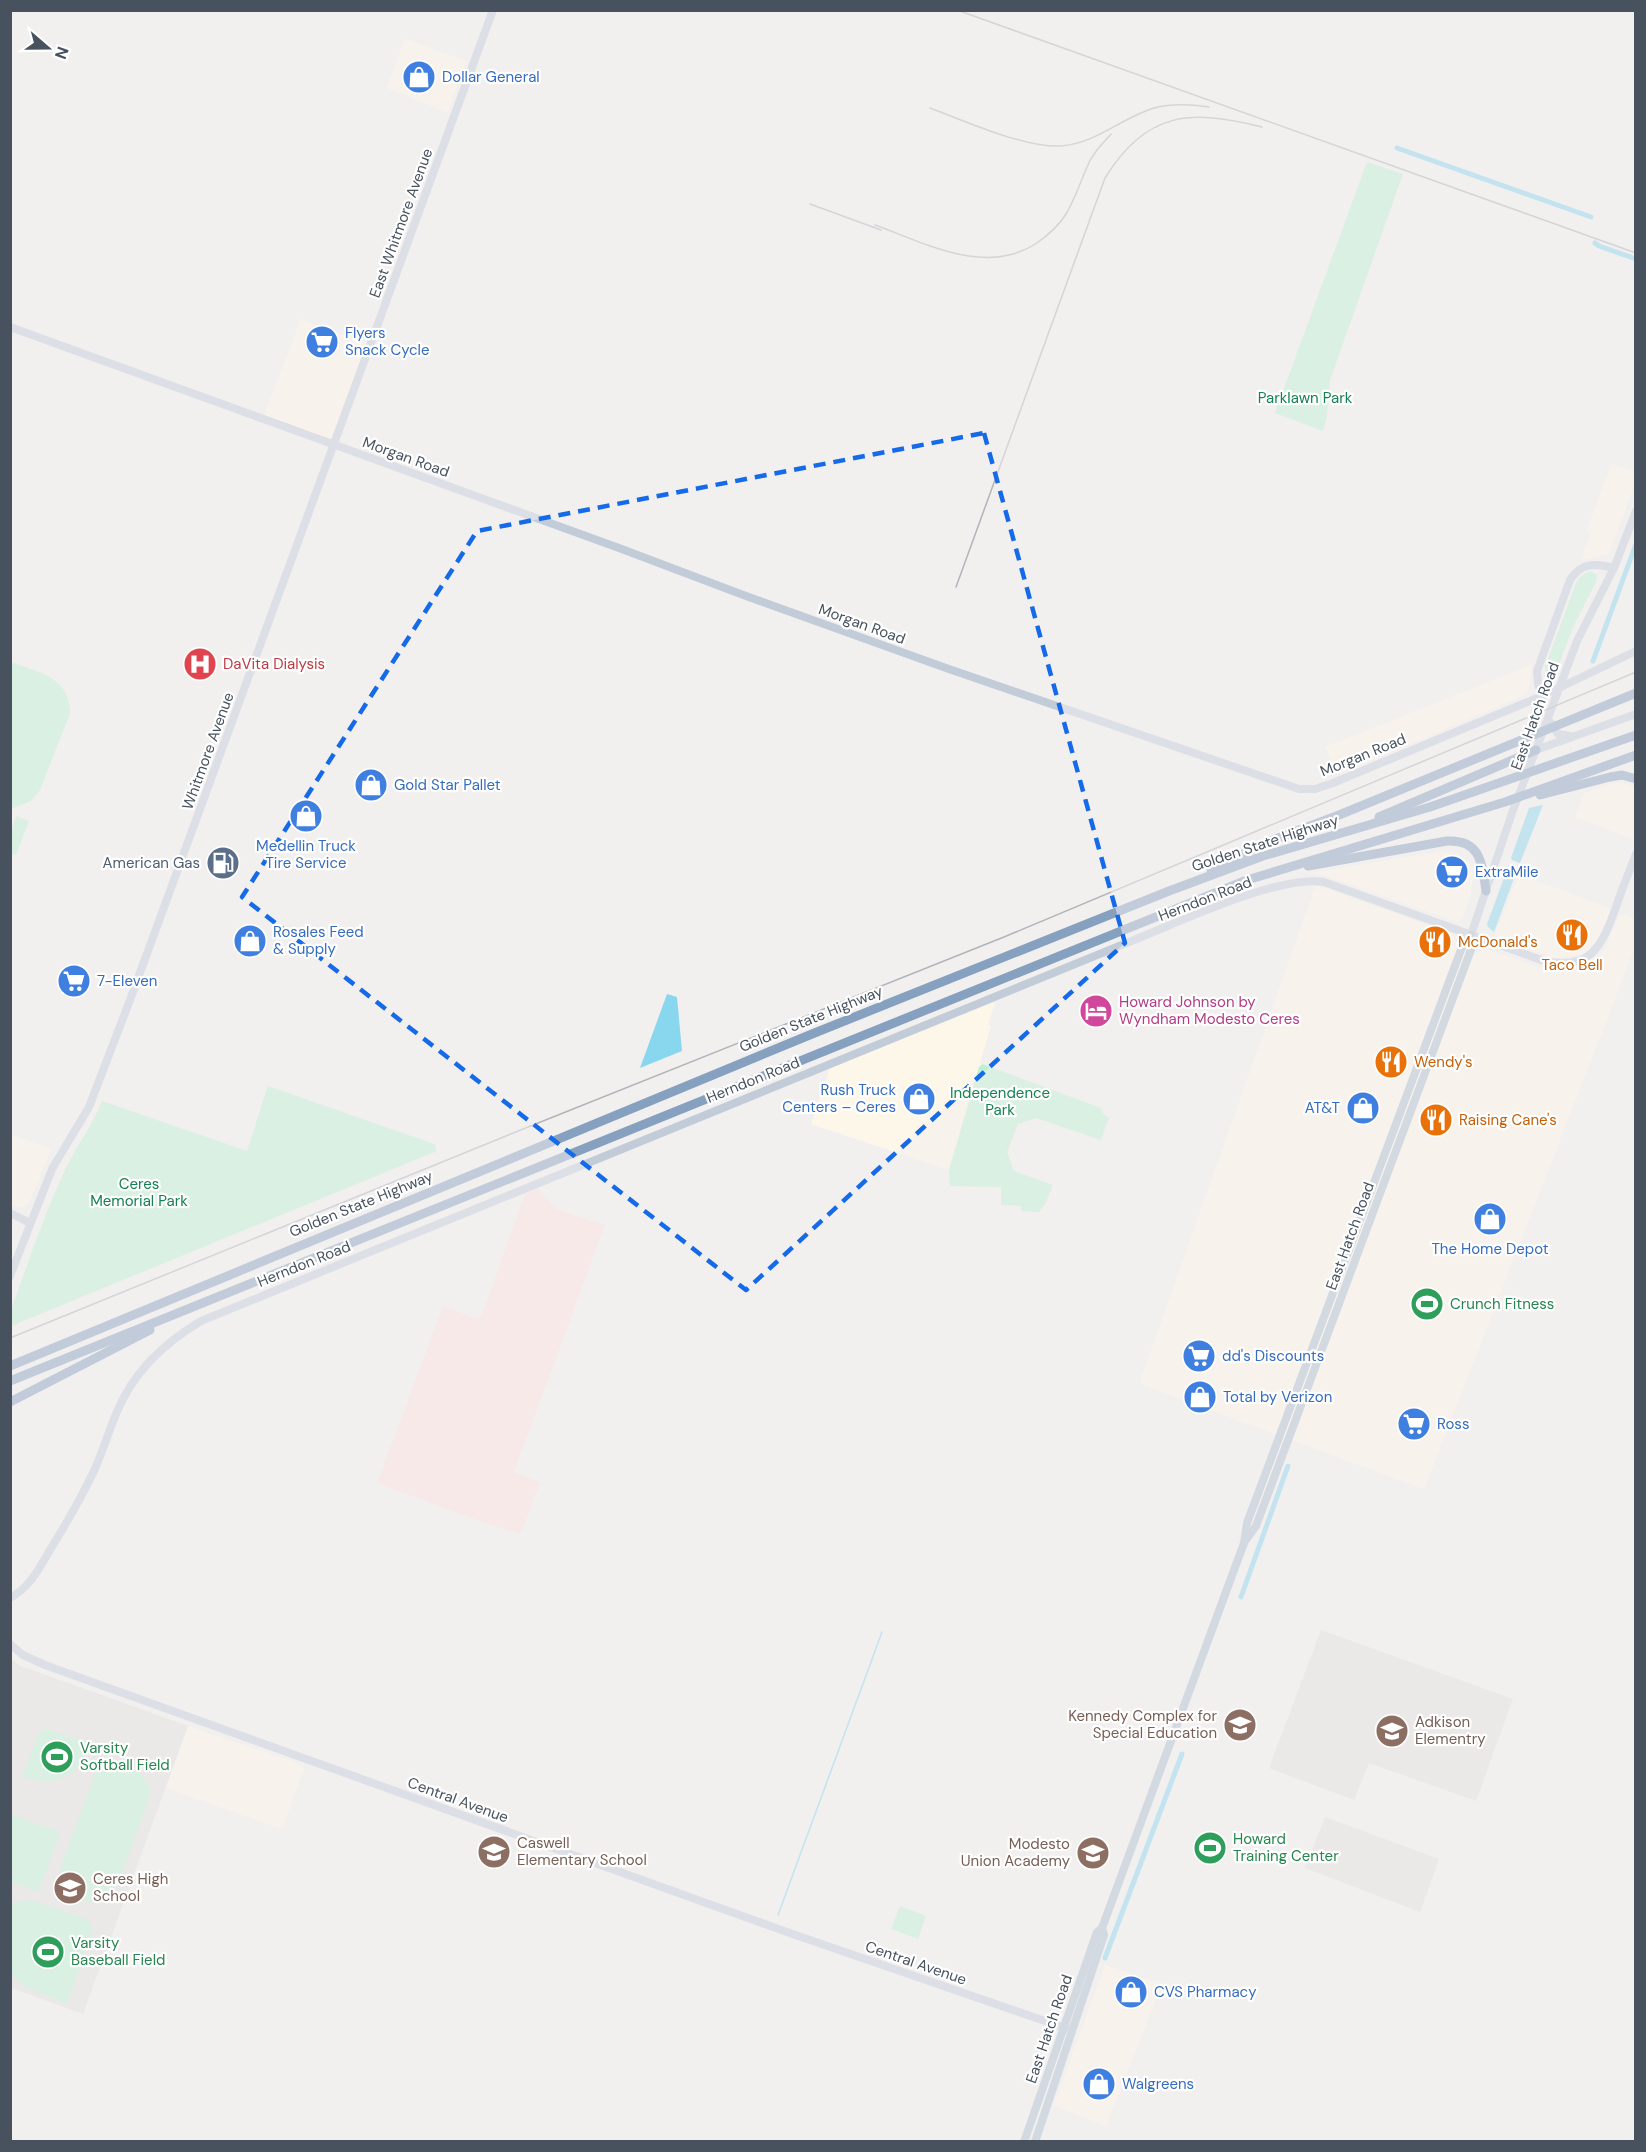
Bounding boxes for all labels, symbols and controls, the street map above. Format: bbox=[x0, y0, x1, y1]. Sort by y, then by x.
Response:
north arrow bbox=[18, 18, 78, 78]
text: N bbox=[50, 44, 73, 62]
shop icon: Dollar General bbox=[401, 59, 437, 95]
place label: Dollar General bbox=[442, 67, 540, 87]
street label: East Whitmore Avenue bbox=[365, 146, 437, 300]
place label: Flyers Snack Cycle bbox=[345, 323, 429, 360]
supermarket icon: Flyers Snack Cycle bbox=[304, 324, 340, 360]
park label: Parklawn Park bbox=[1258, 388, 1353, 408]
street label: Morgan Road bbox=[360, 432, 452, 482]
street label: Morgan Road bbox=[816, 599, 908, 649]
hospital icon: DaVita Dialysis bbox=[182, 646, 218, 682]
place label: DaVita Dialysis bbox=[223, 654, 325, 674]
street label: East Hatch Road bbox=[1506, 659, 1564, 773]
street label: Whitmore Avenue bbox=[177, 689, 239, 813]
street label: Morgan Road bbox=[1317, 729, 1409, 781]
shop icon: Gold Star Pallet bbox=[353, 767, 389, 803]
place label: Gold Star Pallet bbox=[394, 775, 501, 795]
shop icon: Medellin Truck Tire Service bbox=[288, 798, 324, 834]
street label: Golden State Highway bbox=[1189, 810, 1342, 876]
place label: Medellin Truck Tire Service bbox=[256, 836, 356, 873]
fuel station icon: American Gas bbox=[205, 845, 241, 881]
place label: American Gas bbox=[103, 853, 200, 873]
supermarket icon: ExtraMile bbox=[1434, 854, 1470, 890]
place label: ExtraMile bbox=[1475, 862, 1539, 882]
street label: Herndon Road bbox=[1155, 872, 1255, 926]
restaurant icon: Taco Bell bbox=[1554, 917, 1590, 953]
place label: Rosales Feed & Supply bbox=[273, 922, 364, 959]
shop icon: Rosales Feed & Supply bbox=[232, 923, 268, 959]
restaurant icon: McDonald's bbox=[1417, 924, 1453, 960]
place label: McDonald's bbox=[1458, 932, 1538, 952]
place label: Taco Bell bbox=[1541, 955, 1603, 975]
supermarket icon: 7-Eleven bbox=[56, 963, 92, 999]
place label: 7-Eleven bbox=[97, 971, 157, 991]
street label: Golden State Highway bbox=[736, 981, 886, 1057]
place label: Howard Johnson by Wyndham Modesto Ceres bbox=[1119, 992, 1300, 1029]
hotel icon: Howard Johnson by Wyndham Modesto Ceres bbox=[1078, 993, 1114, 1029]
restaurant icon: Wendy's bbox=[1373, 1044, 1409, 1080]
street label: Herndon Road bbox=[703, 1052, 803, 1108]
place label: Wendy's bbox=[1414, 1052, 1473, 1072]
place label: Rush Truck Centers – Ceres bbox=[782, 1080, 896, 1117]
shop icon: Rush Truck Centers – Ceres bbox=[901, 1081, 937, 1117]
park label: Independence Park bbox=[950, 1083, 1050, 1120]
shop icon: AT&T bbox=[1345, 1090, 1381, 1126]
place label: AT&T bbox=[1305, 1098, 1340, 1118]
restaurant icon: Raising Cane's bbox=[1418, 1102, 1454, 1138]
place label: Raising Cane's bbox=[1459, 1110, 1557, 1130]
street label: Golden State Highway bbox=[286, 1166, 436, 1242]
park label: Ceres Memorial Park bbox=[90, 1174, 188, 1211]
street label: East Hatch Road bbox=[1321, 1179, 1379, 1293]
shop icon: The Home Depot bbox=[1472, 1201, 1508, 1237]
street label: Herndon Road bbox=[254, 1236, 354, 1292]
place label: The Home Depot bbox=[1431, 1239, 1549, 1259]
sports icon: Crunch Fitness bbox=[1409, 1286, 1445, 1322]
place label: Crunch Fitness bbox=[1450, 1294, 1554, 1314]
supermarket icon: dd's Discounts bbox=[1181, 1338, 1217, 1374]
place label: dd's Discounts bbox=[1222, 1346, 1324, 1366]
shop icon: Total by Verizon bbox=[1182, 1379, 1218, 1415]
place label: Total by Verizon bbox=[1223, 1387, 1332, 1407]
supermarket icon: Ross bbox=[1396, 1406, 1432, 1442]
place label: Ross bbox=[1437, 1414, 1469, 1434]
place label: Kennedy Complex for Special Education bbox=[1068, 1706, 1217, 1743]
school or university icon: Kennedy Complex for Special Education bbox=[1222, 1707, 1258, 1743]
place label: Adkison Elementry bbox=[1415, 1712, 1486, 1749]
school or university icon: Adkison Elementry bbox=[1374, 1713, 1410, 1749]
place label: Varsity Softball Field bbox=[80, 1738, 170, 1775]
sports icon: Varsity Softball Field bbox=[39, 1739, 75, 1775]
street label: Central Avenue bbox=[405, 1773, 511, 1827]
place label: Howard Training Center bbox=[1233, 1829, 1339, 1866]
sports icon: Howard Training Center bbox=[1192, 1830, 1228, 1866]
place label: Caswell Elementary School bbox=[517, 1833, 647, 1870]
school or university icon: Caswell Elementary School bbox=[476, 1834, 512, 1870]
place label: Modesto Union Academy bbox=[961, 1834, 1071, 1871]
school or university icon: Modesto Union Academy bbox=[1075, 1835, 1111, 1871]
place label: Ceres High School bbox=[93, 1869, 168, 1906]
school or university icon: Ceres High School bbox=[52, 1870, 88, 1906]
place label: Varsity Baseball Field bbox=[71, 1933, 165, 1970]
sports icon: Varsity Baseball Field bbox=[30, 1934, 66, 1970]
street label: Central Avenue bbox=[863, 1936, 969, 1990]
street label: East Hatch Road bbox=[1021, 1972, 1077, 2086]
shop icon: CVS Pharmacy bbox=[1113, 1974, 1149, 2010]
place label: CVS Pharmacy bbox=[1154, 1982, 1257, 2002]
shop icon: Walgreens bbox=[1081, 2066, 1117, 2102]
place label: Walgreens bbox=[1122, 2074, 1194, 2094]

